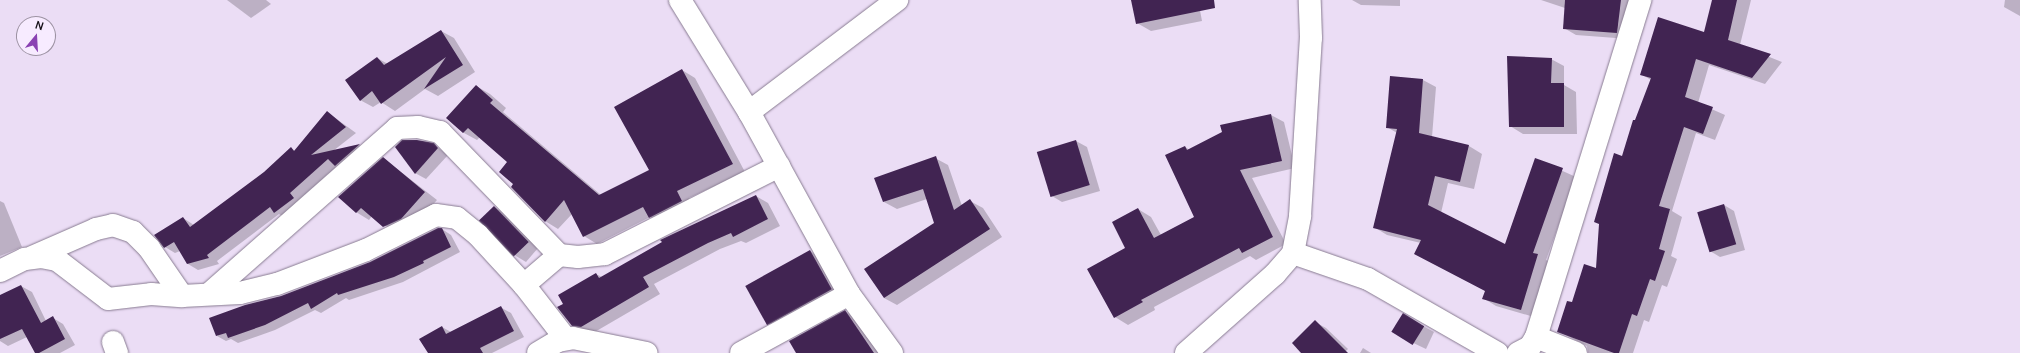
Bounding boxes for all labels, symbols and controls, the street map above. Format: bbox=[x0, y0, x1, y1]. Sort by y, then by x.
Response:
north arrow bbox=[16, 16, 56, 56]
text: N bbox=[33, 17, 46, 33]

